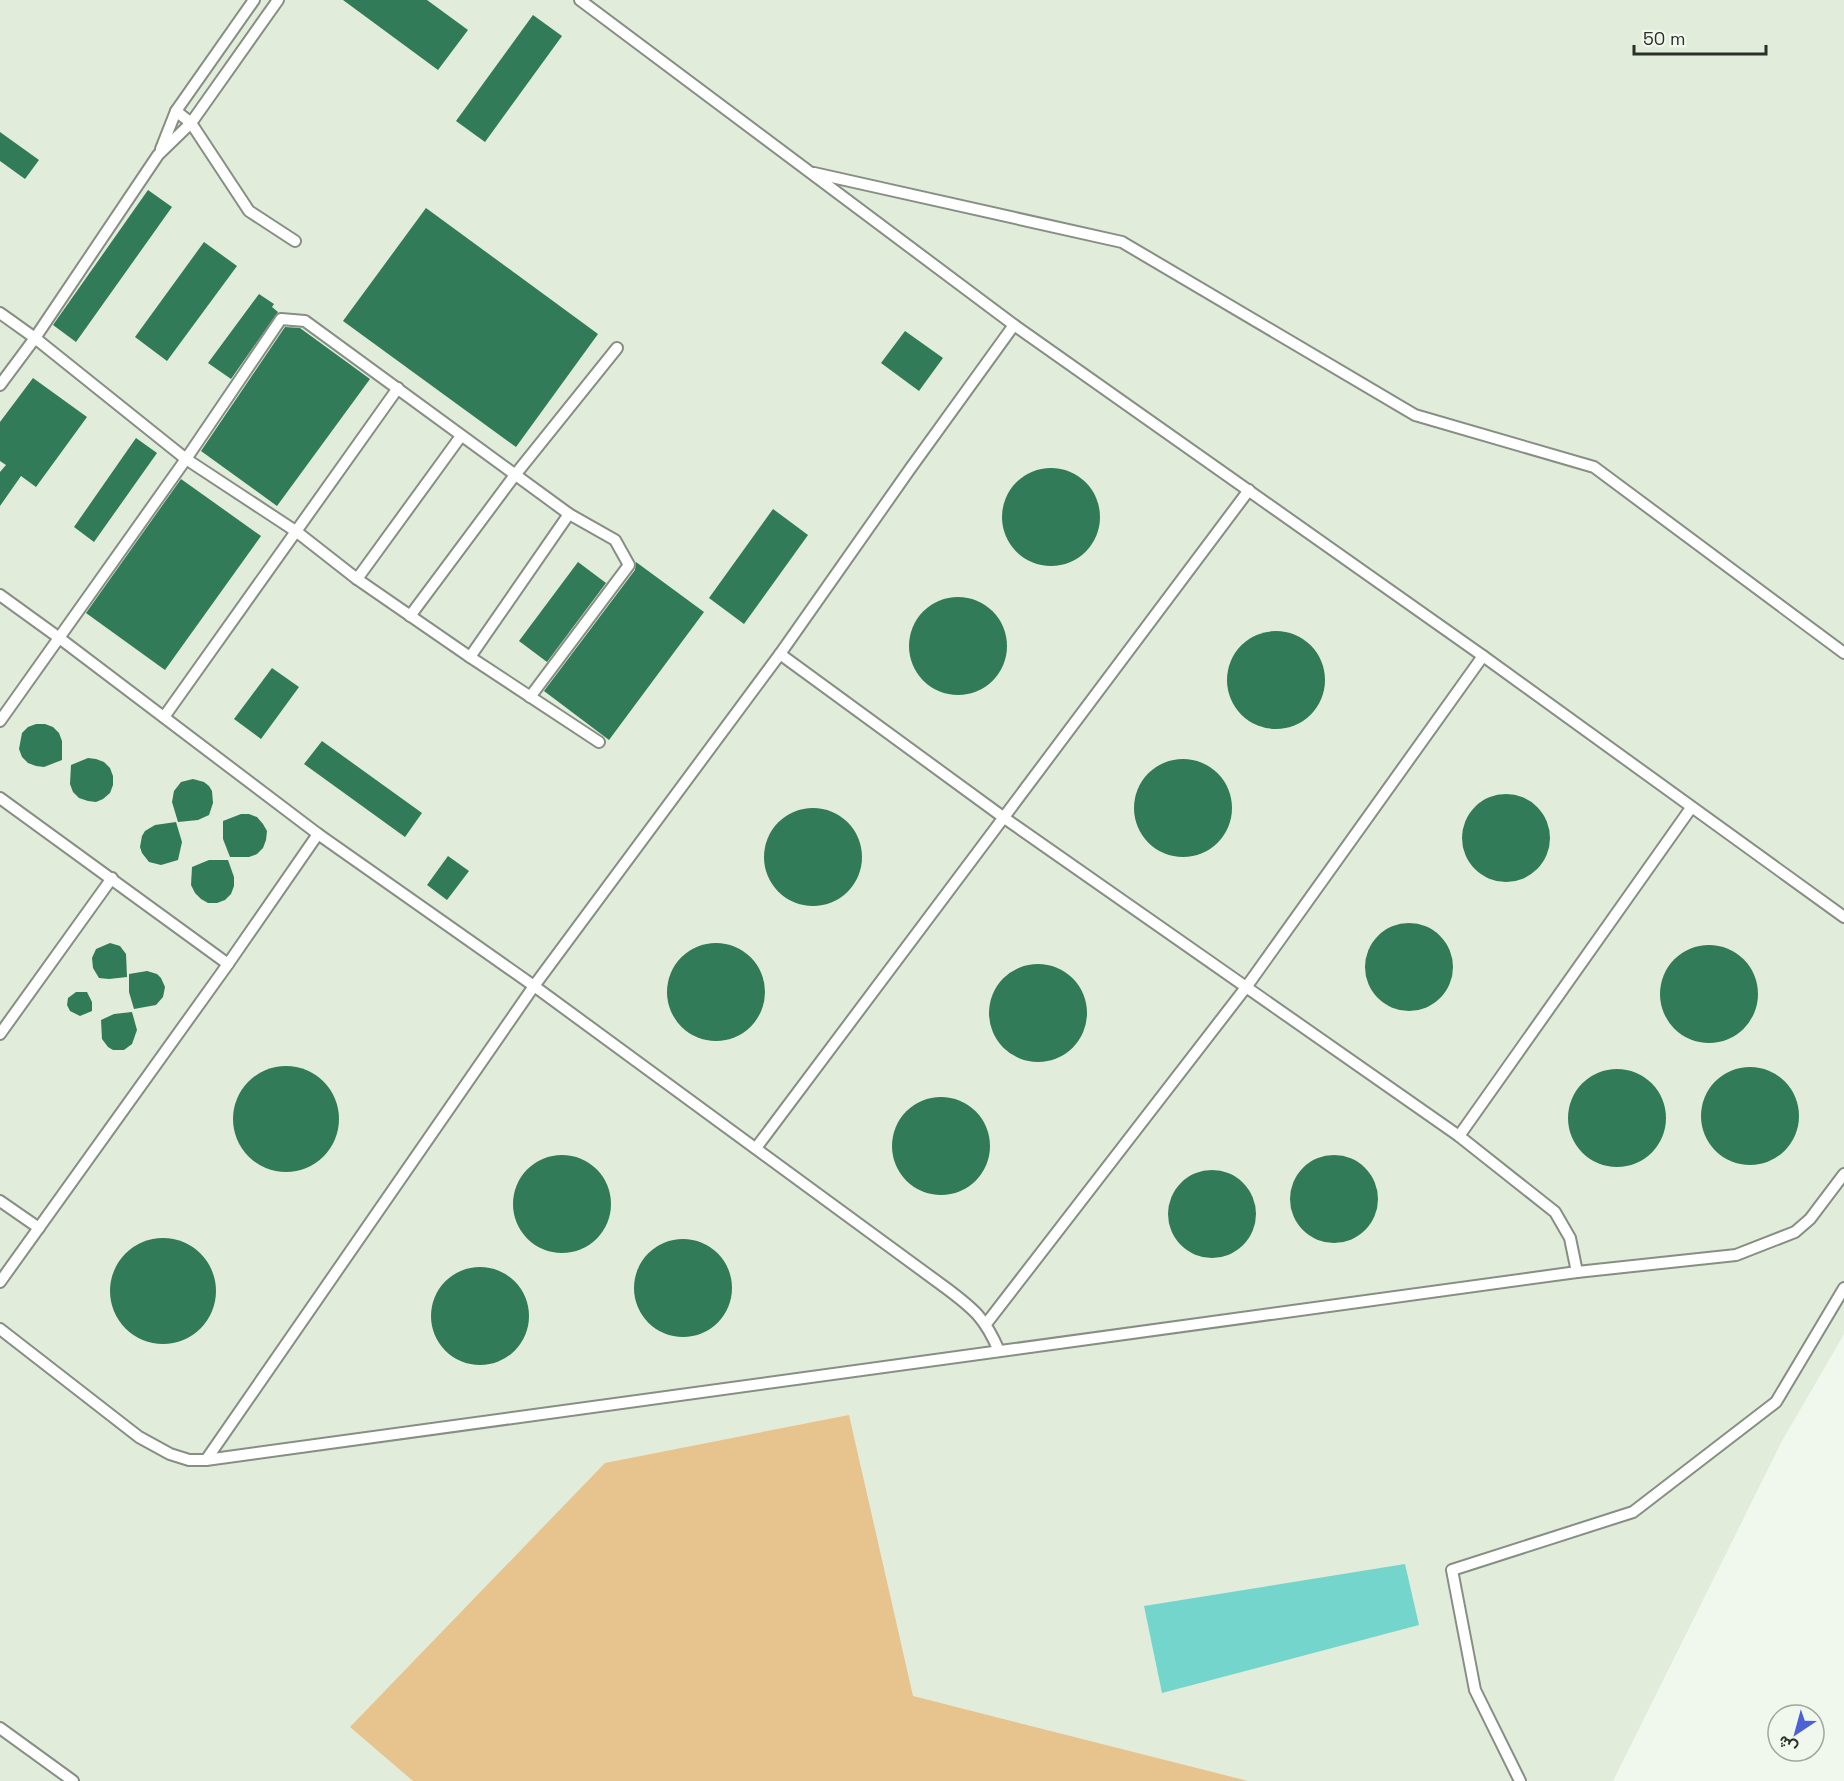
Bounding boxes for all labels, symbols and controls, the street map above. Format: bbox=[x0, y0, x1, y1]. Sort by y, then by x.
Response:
scale bar bbox=[1634, 18, 1766, 56]
text: 50 m bbox=[1643, 27, 1685, 50]
north arrow bbox=[1766, 1703, 1826, 1763]
text: ش bbox=[1774, 1731, 1801, 1759]

